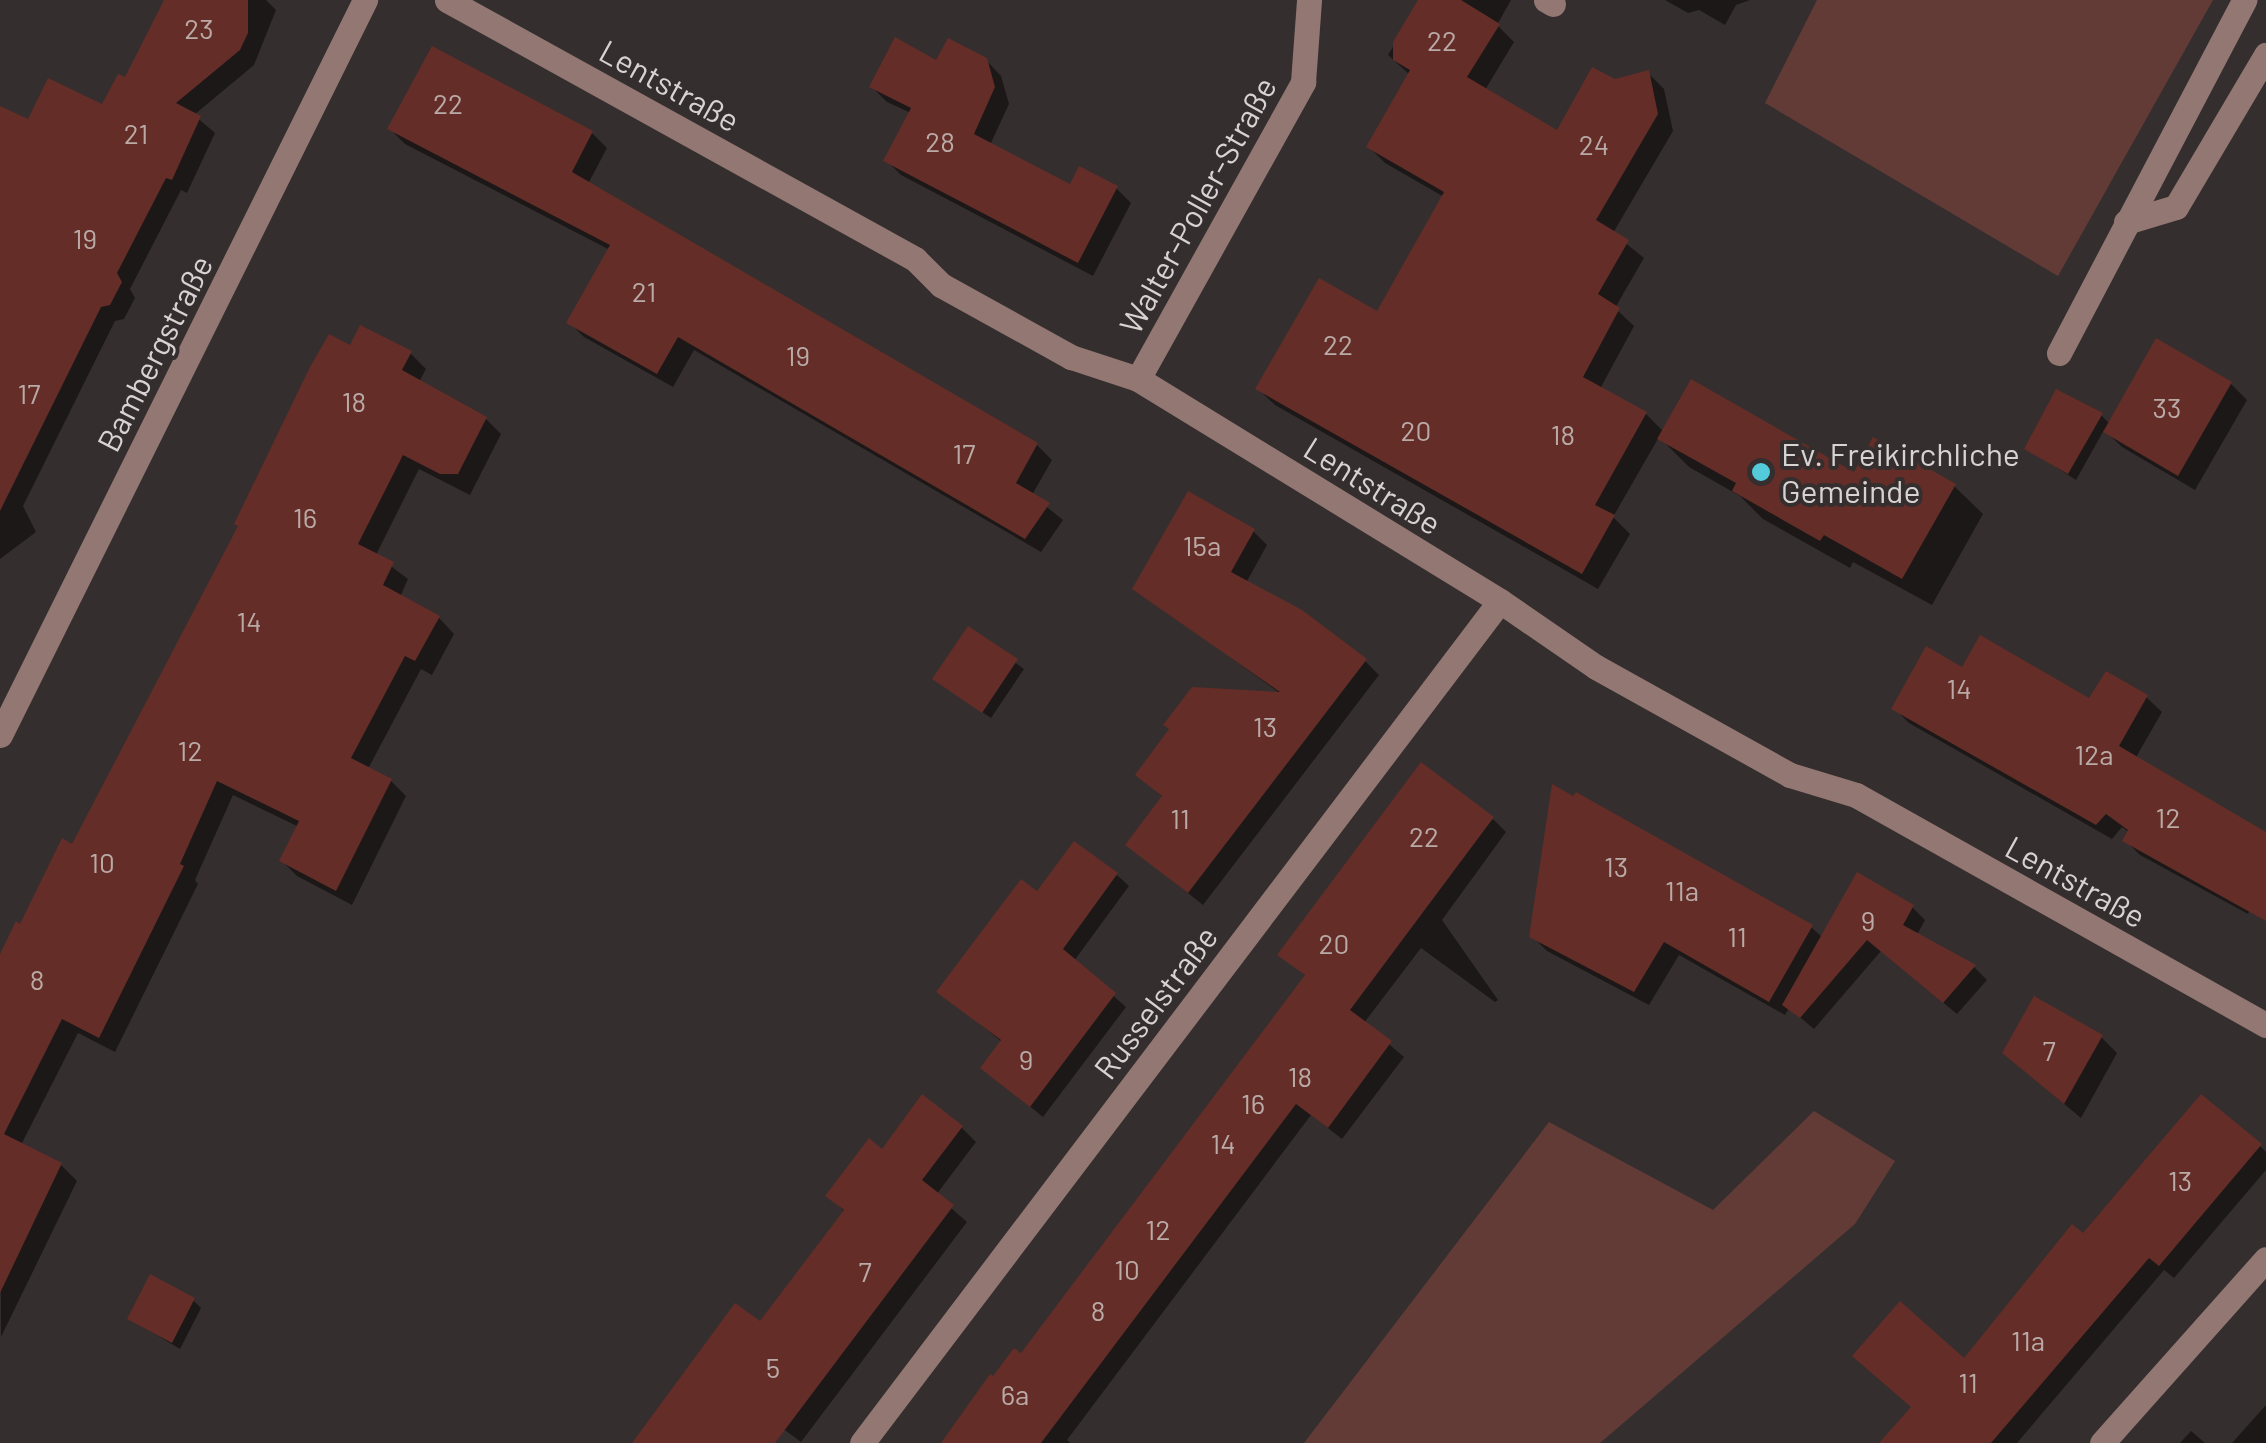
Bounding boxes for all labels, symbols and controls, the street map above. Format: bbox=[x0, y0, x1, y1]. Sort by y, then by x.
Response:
house number: 23 bbox=[184, 11, 214, 45]
house number: 22 bbox=[1427, 23, 1457, 57]
street label: Lentstraße bbox=[593, 31, 747, 139]
street label: Walter-Poller-Straße bbox=[1111, 70, 1283, 340]
house number: 22 bbox=[433, 86, 463, 120]
house number: 21 bbox=[124, 116, 148, 150]
house number: 28 bbox=[925, 124, 955, 158]
house number: 24 bbox=[1579, 127, 1609, 161]
house number: 19 bbox=[73, 221, 97, 255]
street label: Bambergstraße bbox=[88, 249, 220, 457]
house number: 21 bbox=[632, 274, 656, 308]
house number: 22 bbox=[1323, 327, 1353, 361]
house number: 19 bbox=[786, 338, 810, 372]
house number: 17 bbox=[17, 376, 41, 410]
house number: 18 bbox=[342, 384, 366, 418]
house number: 33 bbox=[2153, 390, 2181, 424]
house number: 20 bbox=[1401, 413, 1431, 447]
house number: 18 bbox=[1551, 417, 1575, 451]
street label: Lentstraße bbox=[1298, 428, 1448, 542]
place label: Ev. Freikirchliche Gemeinde bbox=[1781, 435, 2020, 510]
house number: 17 bbox=[952, 436, 976, 470]
marker: Ev. Freikirchliche Gemeinde bbox=[1750, 461, 1772, 483]
house number: 16 bbox=[293, 500, 317, 534]
house number: 15a bbox=[1183, 528, 1221, 562]
house number: 14 bbox=[236, 604, 262, 638]
house number: 14 bbox=[1946, 671, 1972, 705]
house number: 13 bbox=[1253, 709, 1277, 743]
house number: 12 bbox=[178, 733, 202, 767]
house number: 12a bbox=[2074, 737, 2114, 771]
house number: 12 bbox=[2156, 800, 2180, 834]
house number: 11 bbox=[1170, 801, 1190, 835]
house number: 22 bbox=[1409, 819, 1439, 853]
street label: Lentstraße bbox=[1999, 827, 2153, 935]
house number: 10 bbox=[89, 845, 115, 879]
house number: 13 bbox=[1604, 849, 1628, 883]
house number: 11a bbox=[1665, 873, 1699, 907]
house number: 9 bbox=[1861, 903, 1875, 937]
street label: Russelstraße bbox=[1085, 918, 1225, 1086]
house number: 11 bbox=[1727, 919, 1747, 953]
house number: 20 bbox=[1319, 926, 1349, 960]
house number: 8 bbox=[30, 962, 44, 996]
house number: 7 bbox=[2042, 1033, 2056, 1067]
house number: 9 bbox=[1019, 1042, 1033, 1076]
house number: 18 bbox=[1288, 1059, 1312, 1093]
house number: 16 bbox=[1241, 1086, 1265, 1120]
house number: 14 bbox=[1210, 1126, 1236, 1160]
house number: 13 bbox=[2168, 1163, 2192, 1197]
house number: 12 bbox=[1146, 1212, 1170, 1246]
house number: 10 bbox=[1114, 1252, 1140, 1286]
house number: 7 bbox=[858, 1254, 872, 1288]
house number: 8 bbox=[1091, 1293, 1105, 1327]
house number: 11a bbox=[2011, 1323, 2045, 1357]
house number: 5 bbox=[766, 1350, 780, 1384]
house number: 11 bbox=[1958, 1365, 1978, 1399]
house number: 6a bbox=[1001, 1377, 1029, 1411]

